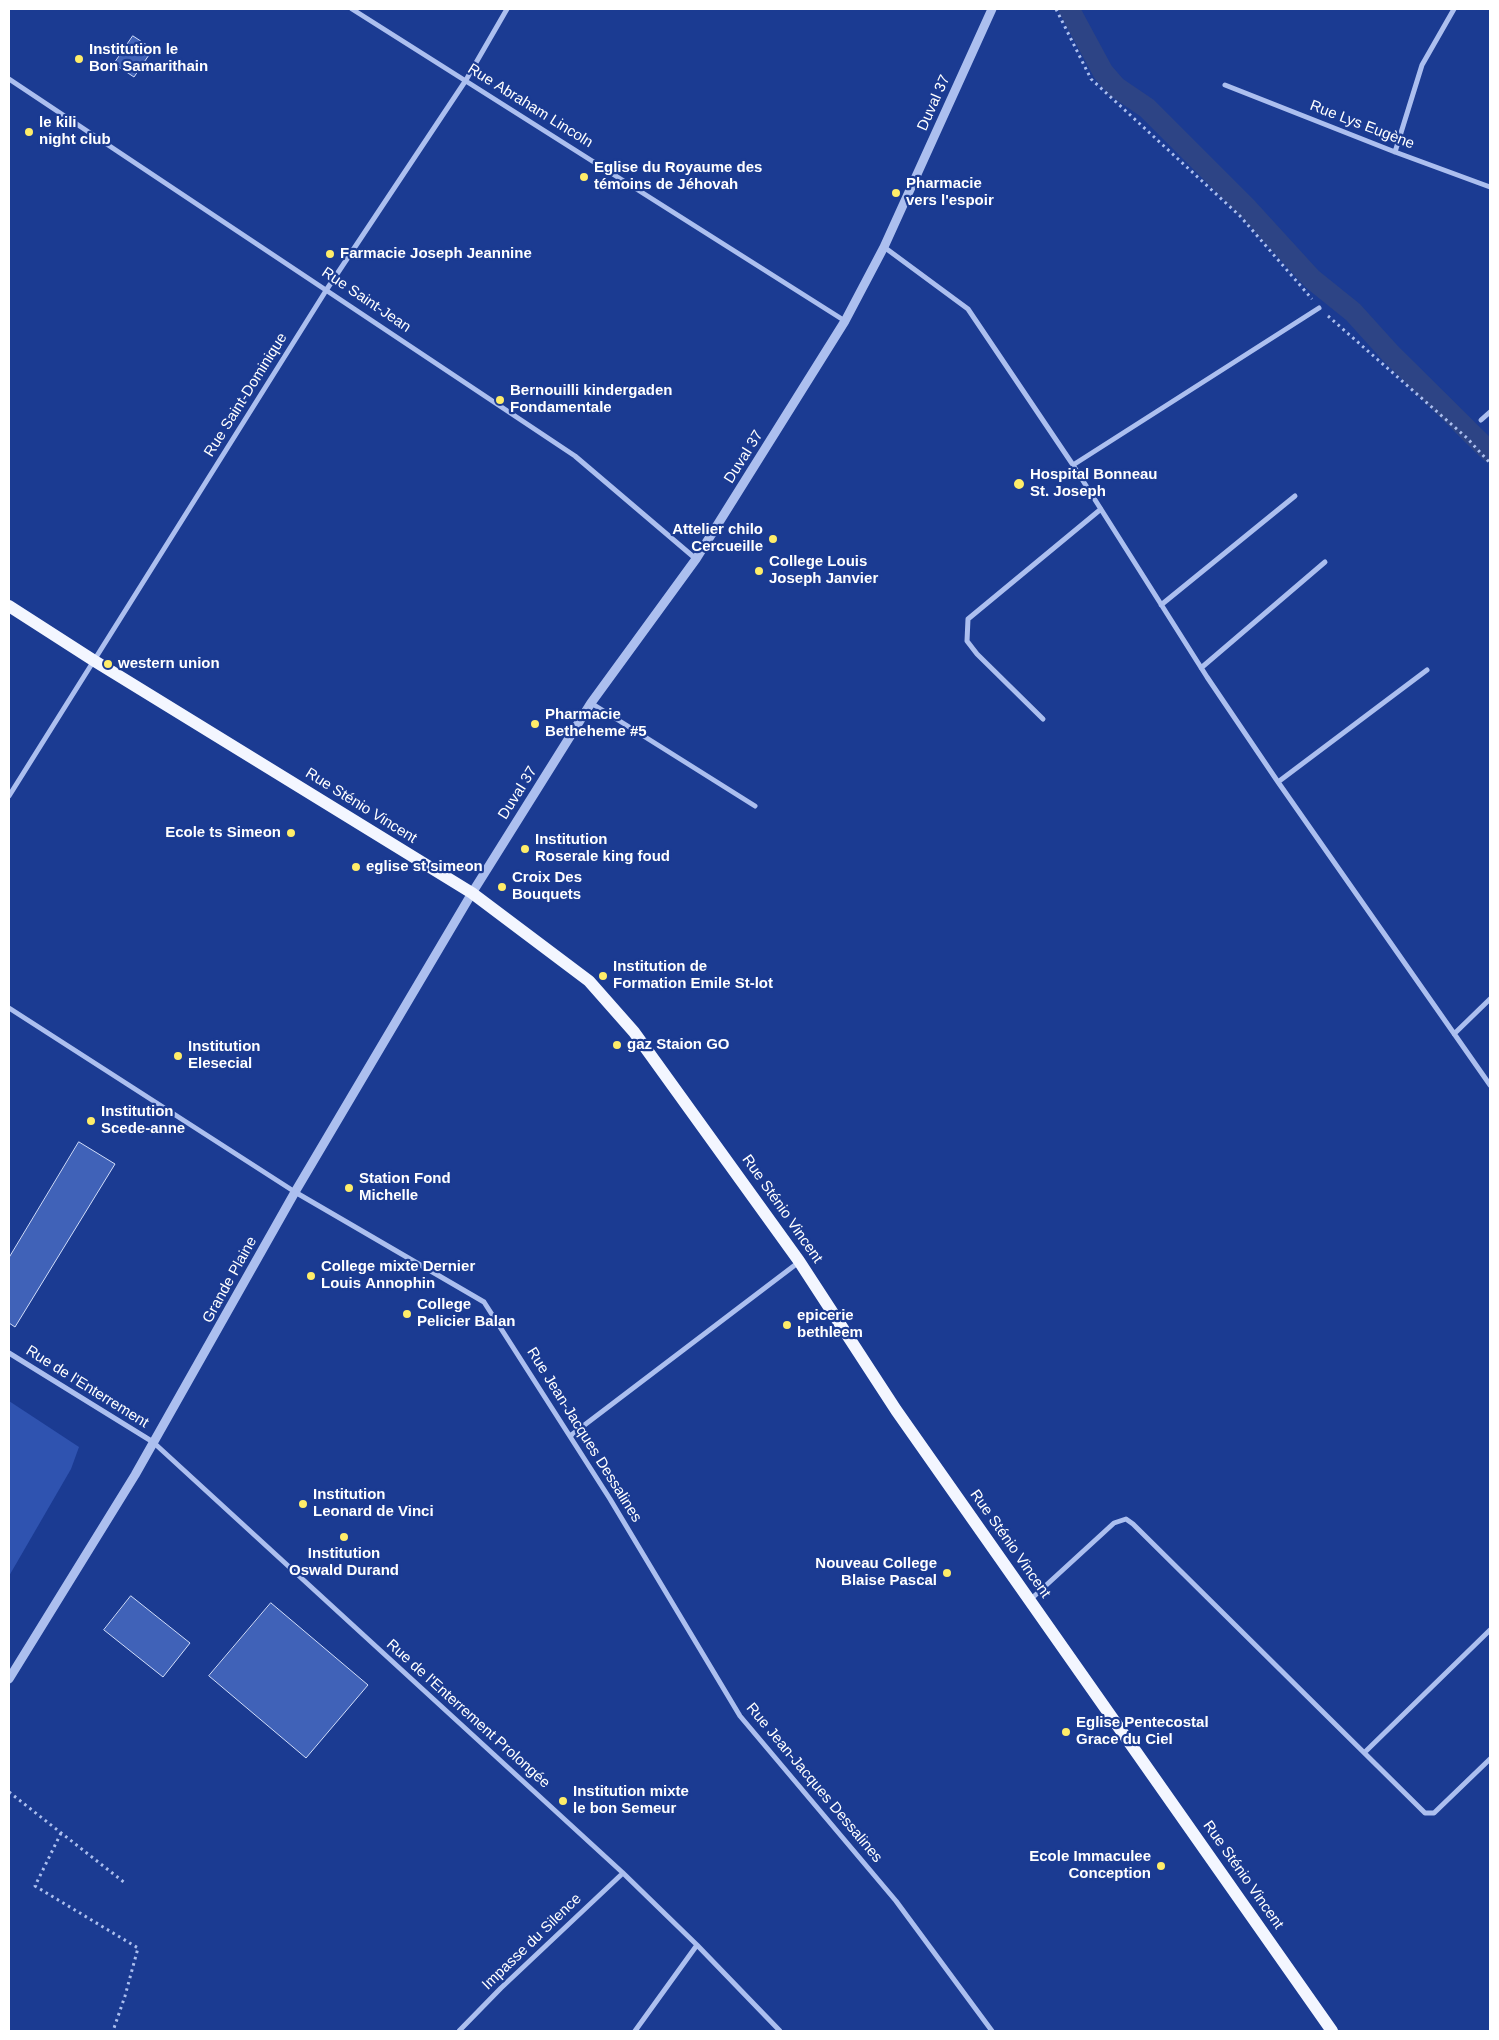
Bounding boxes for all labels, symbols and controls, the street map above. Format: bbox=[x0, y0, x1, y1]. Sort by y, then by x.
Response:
place label: Institution le Bon Samarithain bbox=[89, 41, 208, 76]
marker: Institution le Bon Samarithain bbox=[73, 53, 85, 65]
street label: Rue Abraham Lincoln bbox=[464, 60, 596, 152]
street label: Duval 37 bbox=[914, 72, 954, 134]
street label: Rue Lys Eugène bbox=[1307, 97, 1417, 153]
place label: le kili night club bbox=[39, 114, 111, 149]
marker: le kili night club bbox=[23, 126, 35, 138]
place label: Eglise du Royaume des témoins de Jéhovah bbox=[594, 159, 762, 194]
marker: Eglise du Royaume des témoins de Jéhovah bbox=[578, 171, 590, 183]
place label: Pharmacie vers l'espoir bbox=[906, 175, 994, 210]
marker: Pharmacie vers l'espoir bbox=[890, 187, 902, 199]
place label: Farmacie Joseph Jeannine bbox=[340, 245, 532, 263]
marker: Farmacie Joseph Jeannine bbox=[324, 248, 336, 260]
street label: Rue Saint-Jean bbox=[318, 264, 414, 336]
street label: Rue Saint-Dominique bbox=[201, 330, 291, 460]
place label: Bernouilli kindergaden Fondamentale bbox=[510, 382, 673, 417]
marker: Bernouilli kindergaden Fondamentale bbox=[494, 394, 506, 406]
street label: Duval 37 bbox=[721, 427, 767, 487]
place label: Hospital Bonneau St. Joseph bbox=[1030, 466, 1158, 501]
marker: Hospital Bonneau St. Joseph bbox=[1012, 477, 1026, 491]
place label: Attelier chilo Cercueille bbox=[672, 521, 763, 556]
marker: Attelier chilo Cercueille bbox=[767, 533, 779, 545]
place label: College Louis Joseph Janvier bbox=[769, 553, 878, 588]
marker: College Louis Joseph Janvier bbox=[753, 565, 765, 577]
place label: western union bbox=[118, 655, 220, 673]
marker: western union bbox=[102, 658, 114, 670]
place label: Pharmacie Betheheme #5 bbox=[545, 706, 647, 741]
marker: Pharmacie Betheheme #5 bbox=[529, 718, 541, 730]
street label: Duval 37 bbox=[495, 763, 541, 823]
street label: Rue Sténio Vincent bbox=[302, 764, 420, 848]
place label: Ecole ts Simeon bbox=[165, 824, 281, 842]
marker: Ecole ts Simeon bbox=[285, 827, 297, 839]
place label: Institution Roserale king foud bbox=[535, 831, 670, 866]
marker: Institution Roserale king foud bbox=[519, 843, 531, 855]
place label: eglise st simeon bbox=[366, 858, 483, 876]
marker: eglise st simeon bbox=[350, 861, 362, 873]
place label: Croix Des Bouquets bbox=[512, 869, 582, 904]
marker: Croix Des Bouquets bbox=[496, 881, 508, 893]
place label: Institution de Formation Emile St-lot bbox=[613, 958, 773, 993]
marker: Institution de Formation Emile St-lot bbox=[597, 970, 609, 982]
place label: gaz Staion GO bbox=[627, 1036, 730, 1054]
place label: Institution Elesecial bbox=[188, 1038, 260, 1073]
marker: gaz Staion GO bbox=[611, 1039, 623, 1051]
marker: Institution Elesecial bbox=[172, 1050, 184, 1062]
place label: Institution Scede-anne bbox=[101, 1103, 185, 1138]
marker: Institution Scede-anne bbox=[85, 1115, 97, 1127]
street label: Rue Sténio Vincent bbox=[738, 1151, 826, 1267]
place label: Station Fond Michelle bbox=[359, 1170, 451, 1205]
marker: Station Fond Michelle bbox=[343, 1182, 355, 1194]
street label: Grande Plaine bbox=[199, 1234, 261, 1326]
place label: College mixte Dernier Louis Annophin bbox=[321, 1258, 475, 1293]
marker: College mixte Dernier Louis Annophin bbox=[305, 1270, 317, 1282]
place label: College Pelicier Balan bbox=[417, 1296, 515, 1331]
place label: epicerie bethleem bbox=[797, 1307, 863, 1342]
marker: College Pelicier Balan bbox=[401, 1308, 413, 1320]
marker: epicerie bethleem bbox=[781, 1319, 793, 1331]
street label: Rue de l'Enterrement bbox=[22, 1342, 152, 1432]
street label: Rue Jean-Jacques Dessalines bbox=[523, 1344, 645, 1526]
place label: Institution Leonard de Vinci bbox=[313, 1486, 434, 1521]
street label: Rue Sténio Vincent bbox=[966, 1486, 1054, 1602]
marker: Institution Leonard de Vinci bbox=[297, 1498, 309, 1510]
marker: Institution Oswald Durand bbox=[338, 1531, 350, 1543]
place label: Institution Oswald Durand bbox=[289, 1545, 399, 1580]
place label: Nouveau College Blaise Pascal bbox=[815, 1555, 937, 1590]
marker: Nouveau College Blaise Pascal bbox=[941, 1567, 953, 1579]
street label: Rue de l'Enterrement Prolongée bbox=[383, 1636, 553, 1792]
street label: Rue Jean-Jacques Dessalines bbox=[742, 1700, 886, 1866]
place label: Eglise Pentecostal Grace du Ciel bbox=[1076, 1714, 1209, 1749]
marker: Eglise Pentecostal Grace du Ciel bbox=[1060, 1726, 1072, 1738]
place label: Institution mixte le bon Semeur bbox=[573, 1783, 689, 1818]
marker: Institution mixte le bon Semeur bbox=[557, 1795, 569, 1807]
street label: Rue Sténio Vincent bbox=[1199, 1817, 1287, 1933]
place label: Ecole Immaculee Conception bbox=[1029, 1848, 1151, 1883]
marker: Ecole Immaculee Conception bbox=[1155, 1860, 1167, 1872]
street label: Impasse du Silence bbox=[479, 1890, 585, 1994]

